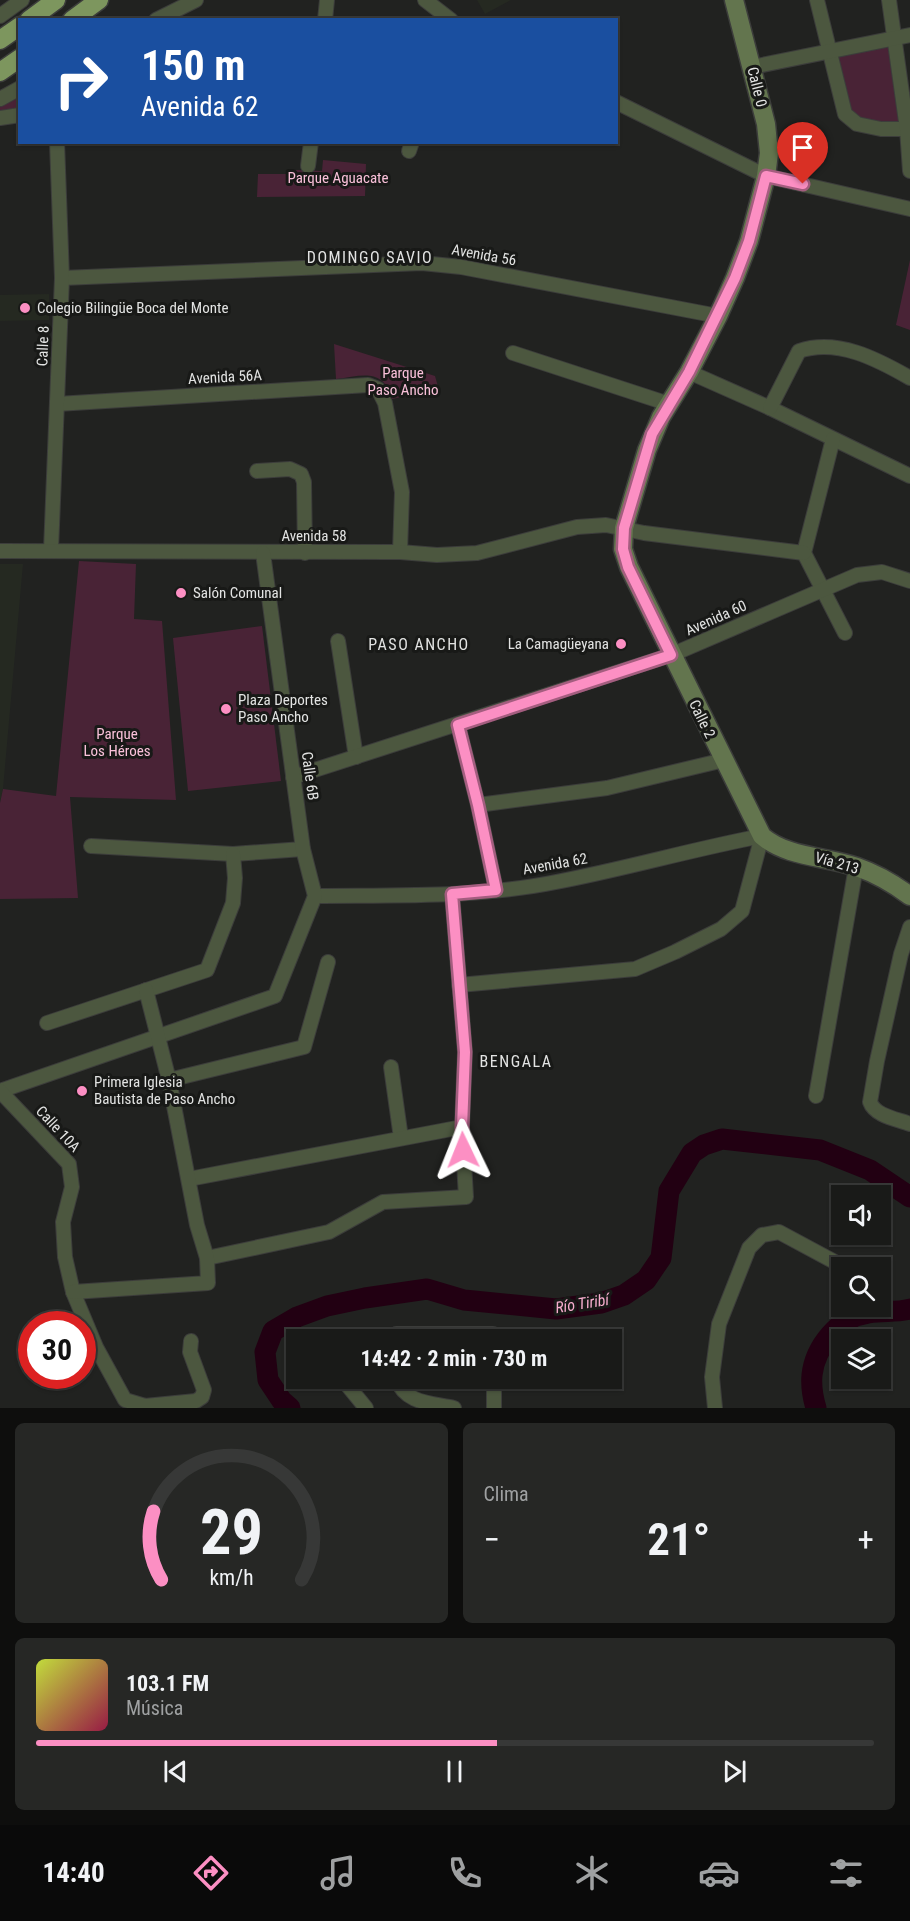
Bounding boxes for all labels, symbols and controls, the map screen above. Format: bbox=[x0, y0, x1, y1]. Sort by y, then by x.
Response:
text: 150 m bbox=[141, 41, 246, 90]
icon: right bbox=[42, 42, 120, 120]
street label: Calle 0 bbox=[743, 65, 771, 109]
text: Avenida 62 bbox=[141, 91, 258, 123]
pin bbox=[777, 122, 828, 184]
icon: arrive bbox=[786, 131, 819, 164]
park label: Parque Aguacate bbox=[287, 169, 389, 187]
street label: Avenida 56 bbox=[450, 240, 518, 270]
district label: DOMINGO SAVIO bbox=[307, 248, 433, 267]
place label: Colegio Bilingüe Boca del Monte bbox=[37, 299, 228, 317]
marker: Colegio Bilingüe Boca del Monte bbox=[18, 301, 32, 315]
street label: Calle 8 bbox=[33, 325, 53, 367]
park label: Parque Paso Ancho bbox=[368, 364, 438, 399]
street label: Avenida 56A bbox=[188, 366, 263, 388]
street label: Avenida 58 bbox=[281, 527, 347, 545]
place label: Salón Comunal bbox=[193, 584, 282, 602]
marker: Salón Comunal bbox=[174, 586, 188, 600]
street label: Avenida 60 bbox=[683, 597, 749, 639]
district label: PASO ANCHO bbox=[368, 635, 470, 654]
place label: La Camagüeyana bbox=[508, 635, 609, 653]
marker: La Camagüeyana bbox=[614, 637, 628, 651]
place label: Plaza Deportes Paso Ancho bbox=[238, 691, 328, 726]
street label: Calle 2 bbox=[685, 697, 719, 741]
marker: Plaza Deportes Paso Ancho bbox=[219, 702, 233, 716]
park label: Parque Los Héroes bbox=[83, 725, 151, 760]
street label: Calle 6B bbox=[298, 751, 322, 801]
street label: Vía 213 bbox=[813, 848, 861, 878]
street label: Avenida 62 bbox=[521, 849, 589, 879]
district label: BENGALA bbox=[480, 1052, 552, 1071]
place label: Primera Iglesia Bautista de Paso Ancho bbox=[94, 1073, 235, 1108]
marker: Primera Iglesia Bautista de Paso Ancho bbox=[75, 1084, 89, 1098]
street label: Calle 10A bbox=[32, 1102, 84, 1156]
position arrow bbox=[431, 1118, 495, 1182]
map controls bbox=[831, 1185, 891, 1389]
button: sound bbox=[831, 1185, 891, 1245]
button: search bbox=[831, 1257, 891, 1317]
water label: Río Tiribí bbox=[554, 1290, 613, 1317]
speed limit sign: 30 bbox=[18, 1311, 96, 1389]
button: layers bbox=[831, 1329, 891, 1389]
text: 14:42 · 2 min · 730 m bbox=[361, 1346, 547, 1371]
text: Clima bbox=[484, 1482, 529, 1506]
text: 29 bbox=[200, 1496, 263, 1569]
text: 21° bbox=[647, 1513, 710, 1566]
text: − bbox=[484, 1520, 500, 1559]
text: + bbox=[858, 1520, 874, 1559]
text: km/h bbox=[209, 1565, 253, 1590]
text: 103.1 FM bbox=[126, 1671, 209, 1696]
text: Música bbox=[126, 1696, 183, 1720]
icon: previous bbox=[159, 1755, 192, 1788]
icon: pause bbox=[438, 1755, 471, 1788]
icon: next bbox=[718, 1755, 751, 1788]
icon: directions bbox=[190, 1852, 232, 1894]
icon: music bbox=[317, 1852, 359, 1894]
icon: phone bbox=[444, 1852, 486, 1894]
icon: climate bbox=[571, 1852, 613, 1894]
icon: car bbox=[698, 1852, 740, 1894]
icon: filters bbox=[825, 1852, 867, 1894]
text: 14:40 bbox=[43, 1857, 105, 1889]

